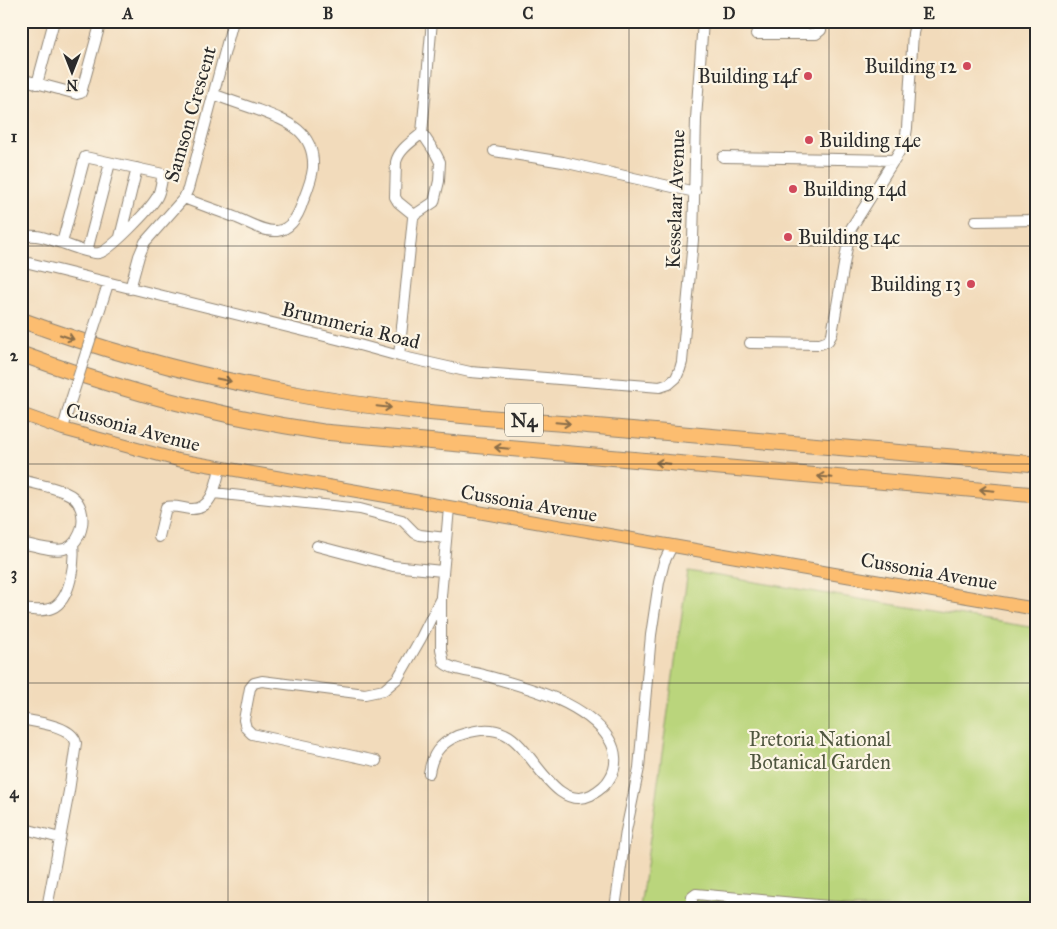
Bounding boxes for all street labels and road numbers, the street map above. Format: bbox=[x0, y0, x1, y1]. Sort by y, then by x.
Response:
street label: Samson Crescent bbox=[159, 43, 221, 185]
street label: Kesselaar Avenue bbox=[661, 129, 689, 269]
street label: Brummeria Road bbox=[279, 296, 423, 354]
street label: Cussonia Avenue bbox=[63, 398, 203, 456]
road number: N4 bbox=[505, 404, 543, 436]
street label: Cussonia Avenue bbox=[459, 479, 599, 527]
street label: Cussonia Avenue bbox=[859, 547, 999, 595]

